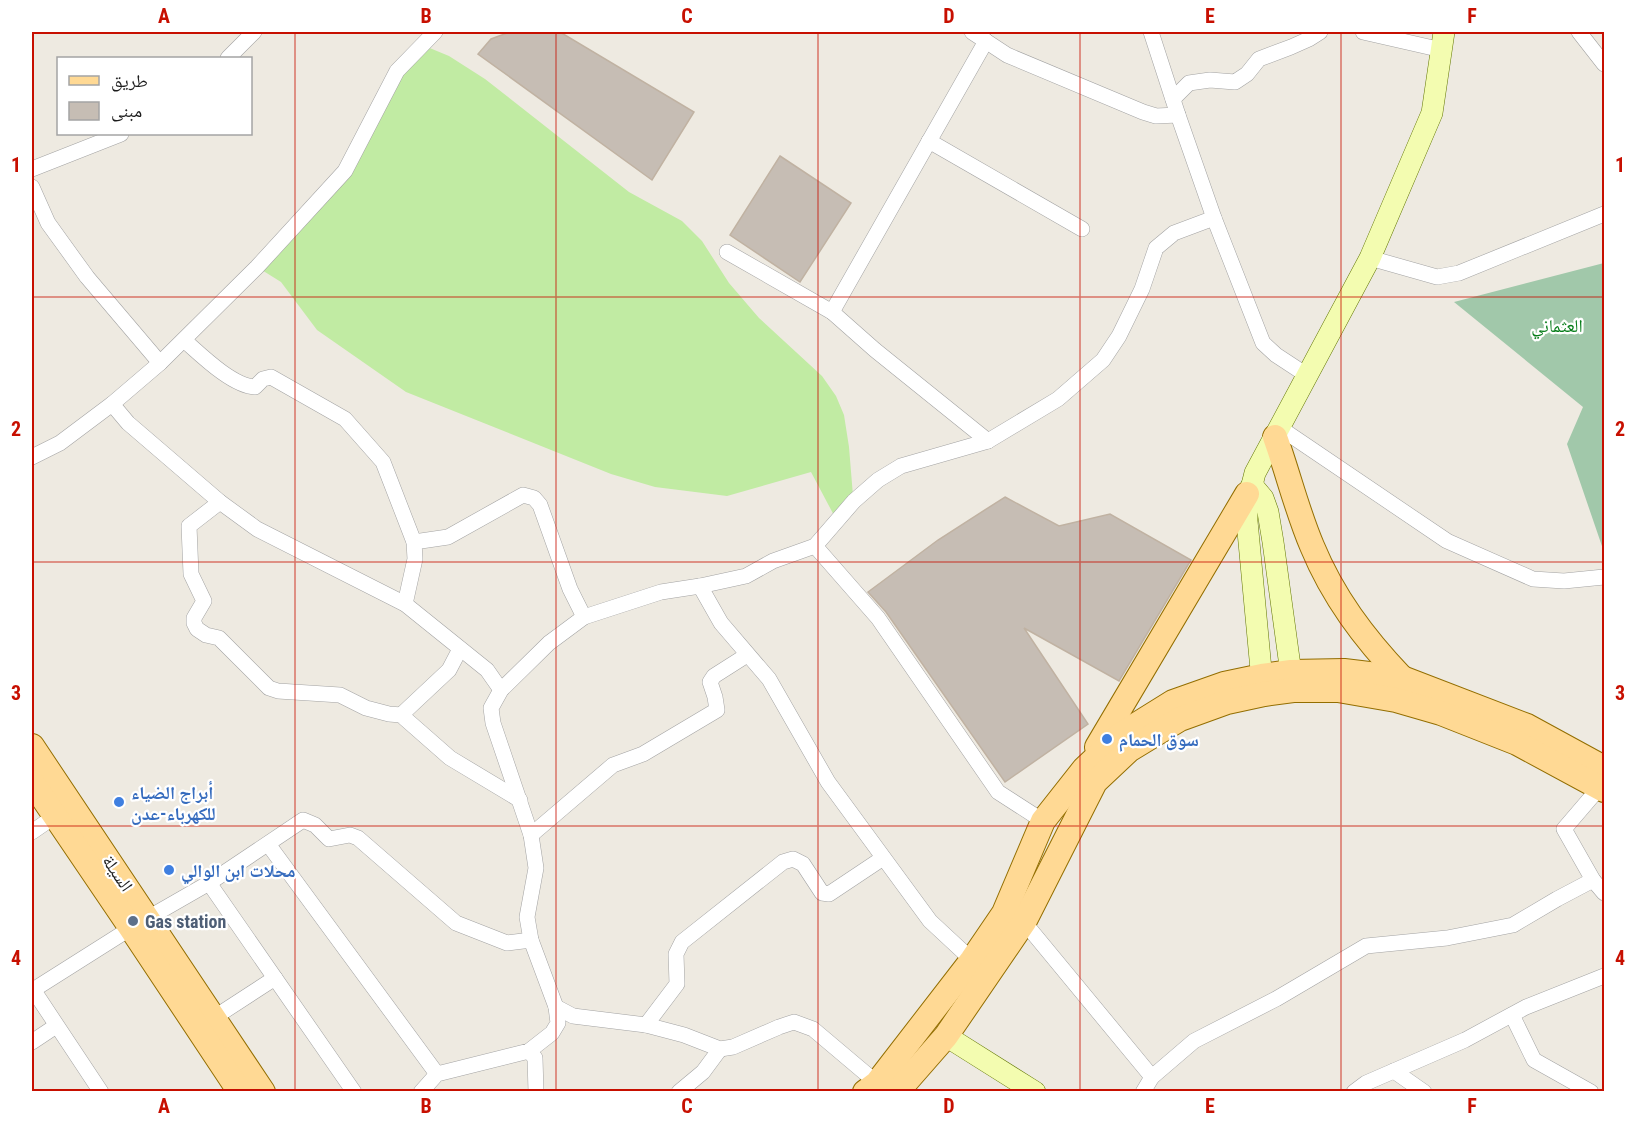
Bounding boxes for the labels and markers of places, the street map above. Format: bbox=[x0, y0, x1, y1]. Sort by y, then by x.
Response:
place label: سوق الحمام bbox=[1119, 729, 1199, 752]
marker: سوق الحمام bbox=[1100, 732, 1114, 746]
place label: أبراج الضياء للكهرباء-عدن bbox=[131, 781, 216, 825]
marker: أبراج الضياء للكهرباء-عدن bbox=[112, 795, 126, 809]
place label: محلات ابن الوالي bbox=[181, 860, 296, 885]
marker: محلات ابن الوالي bbox=[162, 863, 176, 877]
place label: Gas station bbox=[145, 911, 226, 932]
marker: Gas station bbox=[126, 914, 140, 928]

